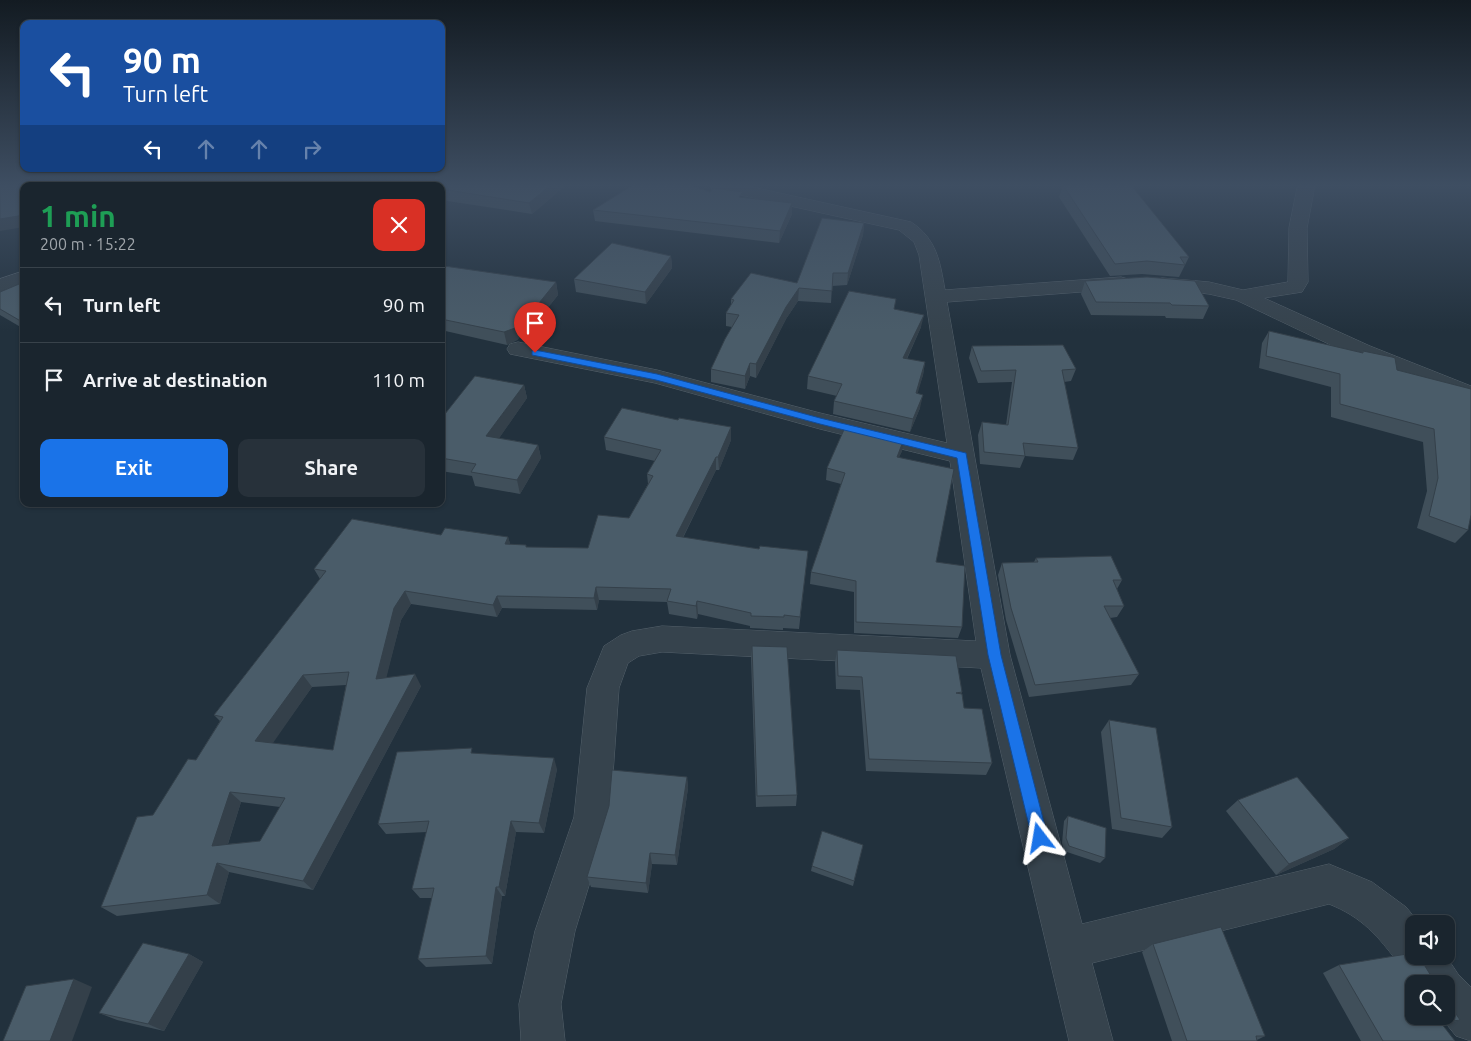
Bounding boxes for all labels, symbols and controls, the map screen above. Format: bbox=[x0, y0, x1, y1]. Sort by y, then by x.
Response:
icon: left bbox=[40, 40, 105, 105]
text: 90 m bbox=[123, 40, 201, 80]
text: Turn left bbox=[123, 81, 208, 106]
icon: left bbox=[139, 135, 167, 163]
icon: ahead bbox=[192, 135, 220, 163]
icon: ahead bbox=[245, 135, 273, 163]
icon: right bbox=[298, 135, 326, 163]
text: 1 min bbox=[40, 199, 116, 233]
button: close bbox=[373, 199, 425, 251]
text: 200 m · 15:22 bbox=[40, 235, 136, 253]
icon: left bbox=[40, 291, 68, 319]
text: Turn left bbox=[83, 294, 161, 316]
text: 90 m bbox=[383, 294, 425, 316]
pin bbox=[514, 302, 556, 353]
icon: arrive bbox=[521, 309, 549, 337]
icon: arrive bbox=[40, 366, 68, 394]
text: Arrive at destination bbox=[83, 369, 268, 391]
text: 110 m bbox=[372, 369, 425, 391]
button: Exit bbox=[40, 439, 228, 497]
button: Share bbox=[238, 439, 425, 497]
position arrow bbox=[1013, 811, 1065, 863]
map controls bbox=[1405, 915, 1455, 1025]
button: sound bbox=[1405, 915, 1455, 965]
button: search bbox=[1405, 975, 1455, 1025]

